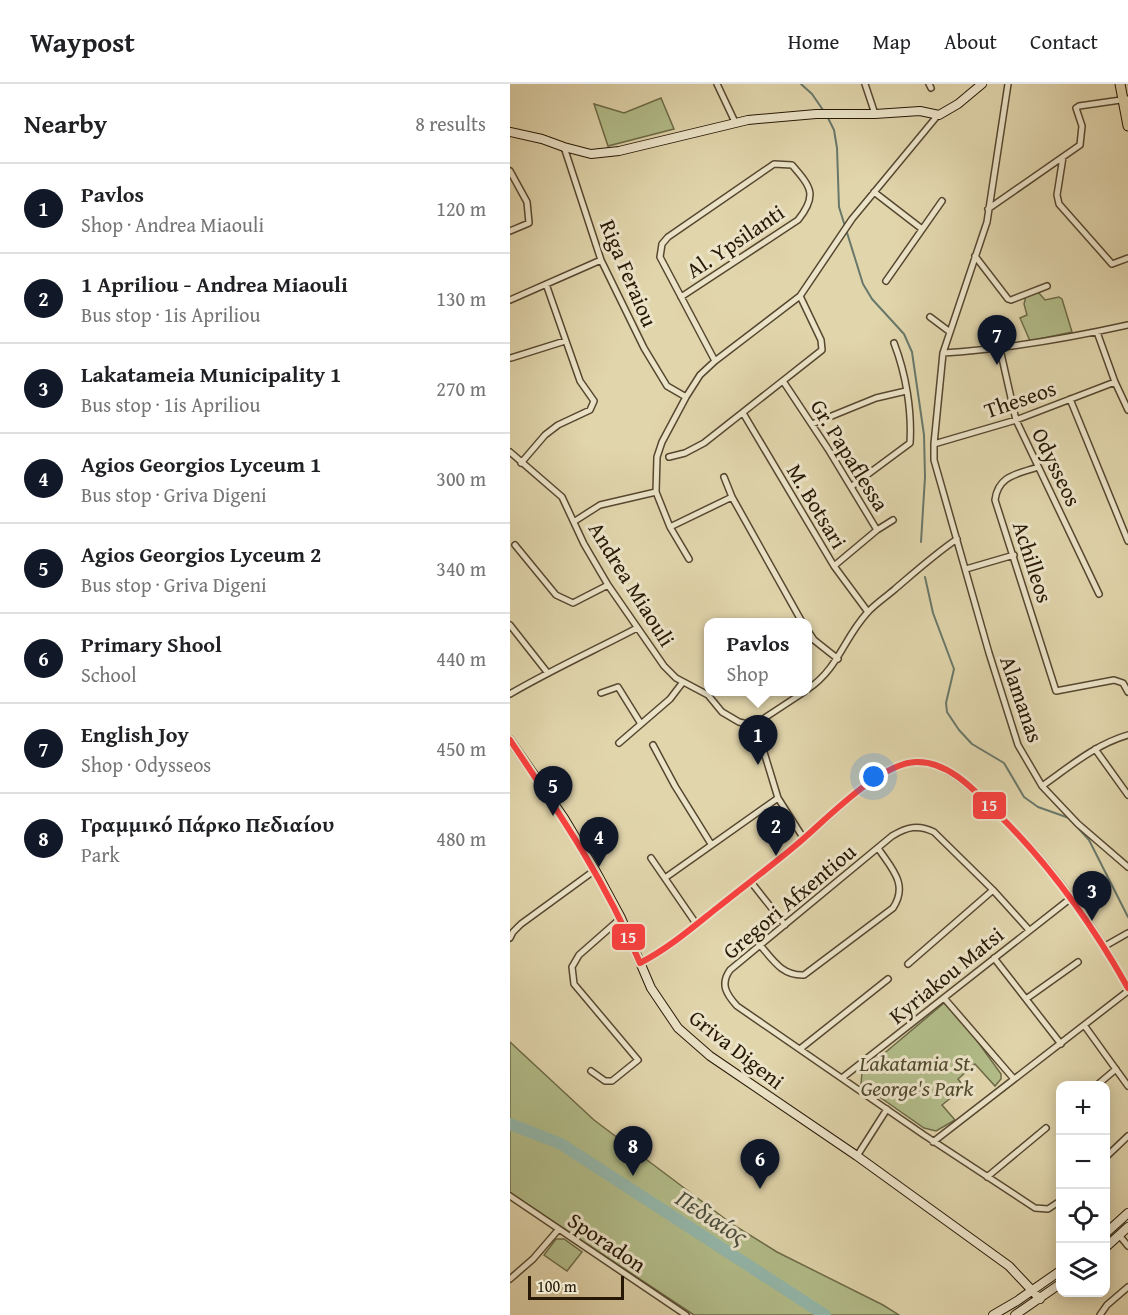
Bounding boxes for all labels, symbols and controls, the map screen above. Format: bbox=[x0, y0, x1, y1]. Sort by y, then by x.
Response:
text: Waypost bbox=[30, 21, 135, 62]
text: Home bbox=[788, 26, 839, 57]
text: Map bbox=[872, 26, 911, 57]
text: About bbox=[944, 26, 997, 57]
text: Contact bbox=[1030, 26, 1098, 57]
text: Nearby bbox=[24, 104, 107, 143]
text: 8 results bbox=[415, 109, 486, 138]
text: Pavlos bbox=[81, 178, 144, 210]
text: 1 bbox=[38, 194, 49, 223]
text: 120 m bbox=[436, 194, 486, 223]
street label: Al. Ypsilanti bbox=[679, 196, 791, 286]
text: Shop · Andrea Miaouli bbox=[81, 210, 264, 239]
street label: Riga Feraiou bbox=[592, 214, 666, 332]
text: 1 Apriliou - Andrea Miaouli bbox=[81, 268, 348, 300]
text: 2 bbox=[38, 284, 49, 313]
text: 130 m bbox=[436, 284, 486, 313]
text: Bus stop · 1is Apriliou bbox=[81, 300, 260, 329]
pin: 7 bbox=[978, 316, 1016, 365]
text: Lakatameia Municipality 1 bbox=[81, 358, 341, 390]
street label: Theseos bbox=[980, 372, 1060, 426]
text: 3 bbox=[38, 374, 49, 403]
text: 270 m bbox=[436, 374, 486, 403]
text: Bus stop · 1is Apriliou bbox=[81, 390, 260, 419]
street label: Gr. Papaflessa bbox=[803, 393, 897, 518]
street label: Odysseos bbox=[1024, 422, 1090, 512]
text: Agios Georgios Lyceum 1 bbox=[81, 448, 321, 480]
street label: M. Botsari bbox=[779, 457, 855, 555]
text: 4 bbox=[38, 464, 49, 493]
text: 300 m bbox=[436, 464, 486, 493]
text: Bus stop · Griva Digeni bbox=[81, 480, 267, 509]
street label: Andrea Miaouli bbox=[581, 515, 683, 653]
street label: Achilleos bbox=[1005, 517, 1061, 607]
text: Agios Georgios Lyceum 2 bbox=[81, 538, 321, 570]
text: 5 bbox=[38, 554, 49, 583]
text: 340 m bbox=[436, 554, 486, 583]
text: Bus stop · Griva Digeni bbox=[81, 570, 267, 599]
popup bbox=[704, 618, 812, 696]
text: Pavlos bbox=[726, 627, 790, 659]
text: Primary Shool bbox=[81, 628, 222, 660]
text: 6 bbox=[38, 644, 49, 673]
text: 440 m bbox=[436, 644, 486, 673]
street label: Alamanas bbox=[992, 651, 1052, 747]
text: Shop bbox=[726, 659, 768, 688]
text: School bbox=[81, 660, 137, 689]
pin: 1 bbox=[738, 716, 778, 765]
text: English Joy bbox=[81, 718, 189, 750]
text: 7 bbox=[38, 734, 49, 763]
text: 450 m bbox=[436, 734, 486, 763]
text: Shop · Odysseos bbox=[81, 750, 211, 779]
your location bbox=[859, 762, 888, 791]
pin: 5 bbox=[534, 766, 573, 816]
line badge: 15 bbox=[972, 791, 1007, 820]
text: 15 bbox=[981, 793, 997, 817]
pin: 2 bbox=[756, 806, 796, 856]
text: Γραμμικό Πάρκο Πεδιαίου bbox=[81, 808, 334, 840]
pin: 4 bbox=[580, 818, 619, 867]
text: 8 bbox=[38, 824, 49, 853]
text: 480 m bbox=[436, 824, 486, 853]
street label: Gregori Afxentiou bbox=[715, 836, 863, 966]
text: Park bbox=[81, 840, 120, 869]
pin: 3 bbox=[1072, 872, 1112, 921]
street label: Kyriakou Matsi bbox=[882, 919, 1010, 1031]
line badge: 15 bbox=[611, 923, 646, 951]
text: 15 bbox=[620, 925, 636, 949]
street label: Griva Digeni bbox=[683, 1002, 791, 1096]
park label: Lakatamia St. George's Park bbox=[858, 1047, 975, 1104]
map controls bbox=[1056, 1081, 1110, 1297]
button: + bbox=[1056, 1081, 1110, 1135]
pin: 8 bbox=[614, 1126, 652, 1176]
button: − bbox=[1056, 1135, 1110, 1189]
pin: 6 bbox=[740, 1140, 780, 1189]
water label: Πεδιαίος bbox=[668, 1180, 755, 1254]
button: locate bbox=[1056, 1189, 1110, 1243]
street label: Sporadon bbox=[561, 1204, 653, 1280]
button: layers bbox=[1056, 1243, 1110, 1297]
scale bar bbox=[528, 1273, 624, 1300]
text: 100 m bbox=[537, 1274, 577, 1298]

